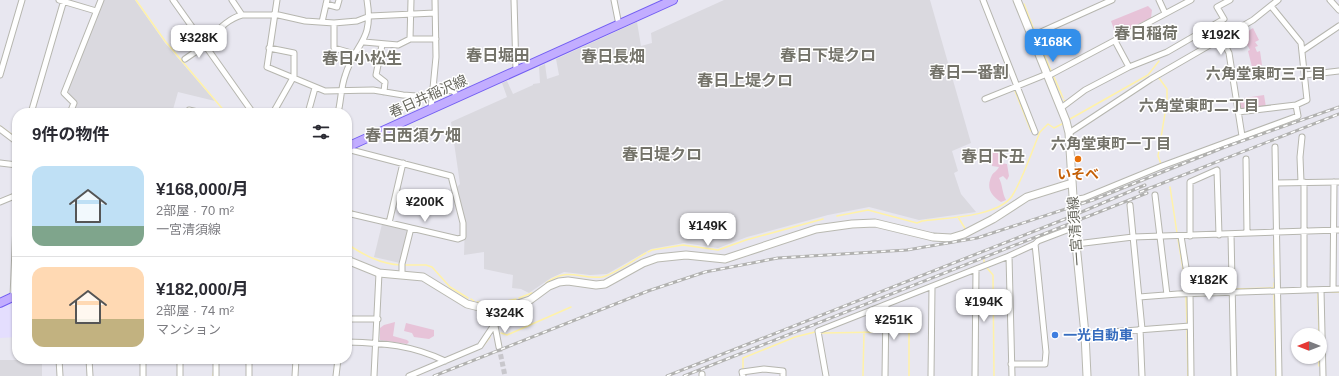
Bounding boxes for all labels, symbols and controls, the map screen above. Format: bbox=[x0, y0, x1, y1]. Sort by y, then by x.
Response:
pin: ¥192K bbox=[1193, 22, 1249, 56]
pin: ¥328K bbox=[171, 25, 227, 59]
district label: 春日稲荷 bbox=[1114, 25, 1178, 42]
text: ¥192K bbox=[1202, 27, 1240, 42]
pin: ¥168K bbox=[1025, 29, 1081, 63]
text: ¥328K bbox=[180, 30, 218, 45]
text: ¥168K bbox=[1034, 34, 1072, 49]
district label: 春日堀田 bbox=[466, 47, 530, 64]
district label: 春日下堤クロ bbox=[780, 47, 876, 64]
district label: 春日長畑 bbox=[581, 48, 645, 65]
district label: 春日小松生 bbox=[322, 50, 402, 67]
district label: 春日一番割 bbox=[929, 64, 1009, 81]
district label: 六角堂東町三丁目 bbox=[1206, 65, 1326, 82]
street label: 春日井稲沢線 bbox=[386, 72, 470, 120]
district label: 春日上堤クロ bbox=[697, 72, 793, 89]
district label: 六角堂東町二丁目 bbox=[1139, 97, 1259, 114]
icon: filters bbox=[310, 121, 332, 143]
text: 9件の物件 bbox=[32, 125, 109, 144]
district label: 春日西須ケ畑 bbox=[365, 127, 461, 144]
district label: 六角堂東町一丁目 bbox=[1051, 135, 1171, 152]
district label: 春日堤クロ bbox=[622, 146, 702, 163]
district label: 春日下丑 bbox=[961, 148, 1025, 165]
marker: いそべ bbox=[1073, 154, 1083, 164]
place label: いそべ bbox=[1057, 166, 1099, 182]
text: ¥168,000/月 bbox=[156, 180, 249, 199]
icon: home bbox=[64, 182, 112, 230]
pin: ¥200K bbox=[397, 189, 453, 223]
text: ¥200K bbox=[406, 194, 444, 209]
street label: 一宮清須線 bbox=[1065, 196, 1085, 266]
text: 2部屋 · 70 m² bbox=[156, 203, 234, 218]
pin: ¥149K bbox=[680, 213, 736, 247]
text: ¥149K bbox=[689, 218, 727, 233]
text: 一宮清須線 bbox=[156, 222, 221, 237]
pin: ¥182K bbox=[1181, 267, 1237, 301]
text: ¥182K bbox=[1190, 272, 1228, 287]
text: ¥182,000/月 bbox=[156, 280, 249, 299]
icon: home bbox=[64, 283, 112, 331]
pin: ¥194K bbox=[956, 289, 1012, 323]
text: ¥194K bbox=[965, 294, 1003, 309]
pin: ¥324K bbox=[477, 300, 533, 334]
text: 2部屋 · 74 m² bbox=[156, 303, 234, 318]
text: ¥324K bbox=[486, 305, 524, 320]
pin: ¥251K bbox=[866, 307, 922, 341]
text: ¥251K bbox=[875, 312, 913, 327]
text: マンション bbox=[156, 322, 221, 337]
place label: 一光自動車 bbox=[1063, 327, 1133, 343]
north arrow bbox=[1291, 328, 1327, 364]
map controls bbox=[1291, 328, 1327, 364]
marker: 一光自動車 bbox=[1050, 330, 1060, 340]

